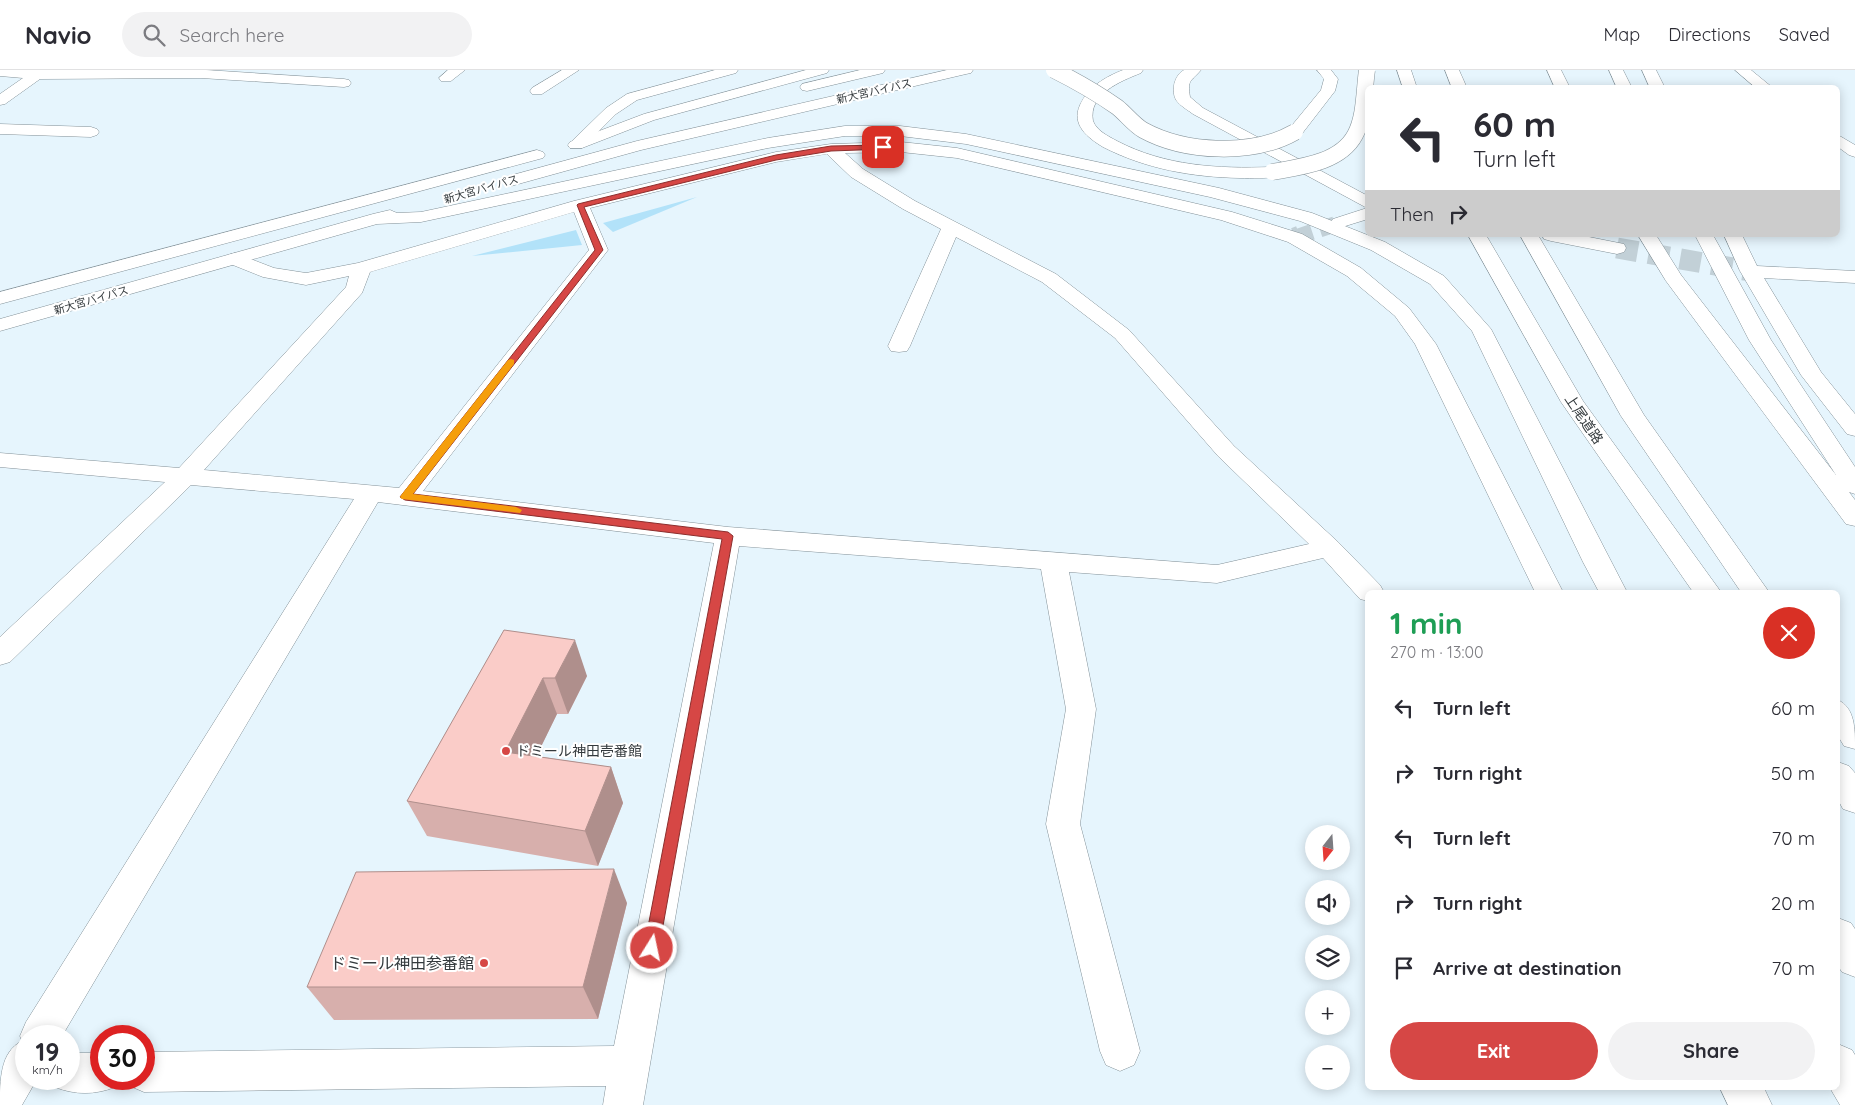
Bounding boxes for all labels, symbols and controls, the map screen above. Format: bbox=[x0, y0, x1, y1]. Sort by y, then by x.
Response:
search box bbox=[122, 12, 472, 57]
text: Navio bbox=[25, 20, 92, 50]
icon: search bbox=[140, 21, 168, 49]
text: Search here bbox=[180, 23, 284, 47]
text: Map bbox=[1603, 23, 1640, 46]
text: Directions bbox=[1668, 23, 1751, 46]
text: Saved bbox=[1779, 23, 1830, 46]
street label: 新大宮バイパス bbox=[835, 76, 913, 106]
text: 60 m bbox=[1473, 102, 1556, 146]
icon: left bbox=[1390, 105, 1455, 170]
pin bbox=[862, 126, 904, 168]
icon: arrive bbox=[869, 133, 897, 161]
text: Turn left bbox=[1473, 145, 1556, 173]
street label: 新大宮バイパス bbox=[442, 172, 520, 206]
icon: right bbox=[1444, 200, 1472, 228]
text: Then bbox=[1390, 202, 1434, 226]
street label: 新大宮バイパス bbox=[52, 283, 130, 317]
street label: 上尾道路 bbox=[1561, 391, 1607, 447]
text: 1 min bbox=[1390, 604, 1463, 642]
button: close bbox=[1763, 607, 1815, 659]
text: 270 m · 13:00 bbox=[1390, 642, 1483, 662]
icon: left bbox=[1390, 694, 1418, 722]
text: Turn left bbox=[1433, 696, 1511, 720]
text: 60 m bbox=[1771, 696, 1815, 720]
place label: ドミール神田壱番館 bbox=[516, 742, 642, 760]
marker: ドミール神田壱番館 bbox=[500, 745, 512, 757]
icon: right bbox=[1390, 759, 1418, 787]
text: Turn right bbox=[1433, 761, 1522, 785]
text: 50 m bbox=[1771, 761, 1815, 785]
icon: left bbox=[1390, 824, 1418, 852]
north arrow bbox=[1305, 825, 1350, 870]
map controls bbox=[1305, 825, 1350, 1090]
text: Turn left bbox=[1433, 826, 1511, 850]
text: 70 m bbox=[1771, 826, 1815, 850]
button: sound bbox=[1305, 880, 1350, 925]
icon: right bbox=[1390, 889, 1418, 917]
text: Turn right bbox=[1433, 891, 1522, 915]
text: 20 m bbox=[1771, 891, 1815, 915]
position arrow bbox=[625, 921, 677, 973]
button: layers bbox=[1305, 935, 1350, 980]
place label: ドミール神田参番館 bbox=[330, 953, 474, 973]
icon: arrive bbox=[1390, 954, 1418, 982]
text: Arrive at destination bbox=[1433, 956, 1622, 980]
text: 70 m bbox=[1771, 956, 1815, 980]
marker: ドミール神田参番館 bbox=[478, 957, 490, 969]
button: + bbox=[1305, 990, 1350, 1035]
button: Exit bbox=[1390, 1022, 1598, 1080]
button: Share bbox=[1608, 1022, 1815, 1080]
speed limit sign: 30 bbox=[90, 1025, 155, 1090]
text: 19 bbox=[36, 1036, 59, 1067]
button: − bbox=[1305, 1045, 1350, 1090]
text: km/h bbox=[32, 1062, 63, 1077]

